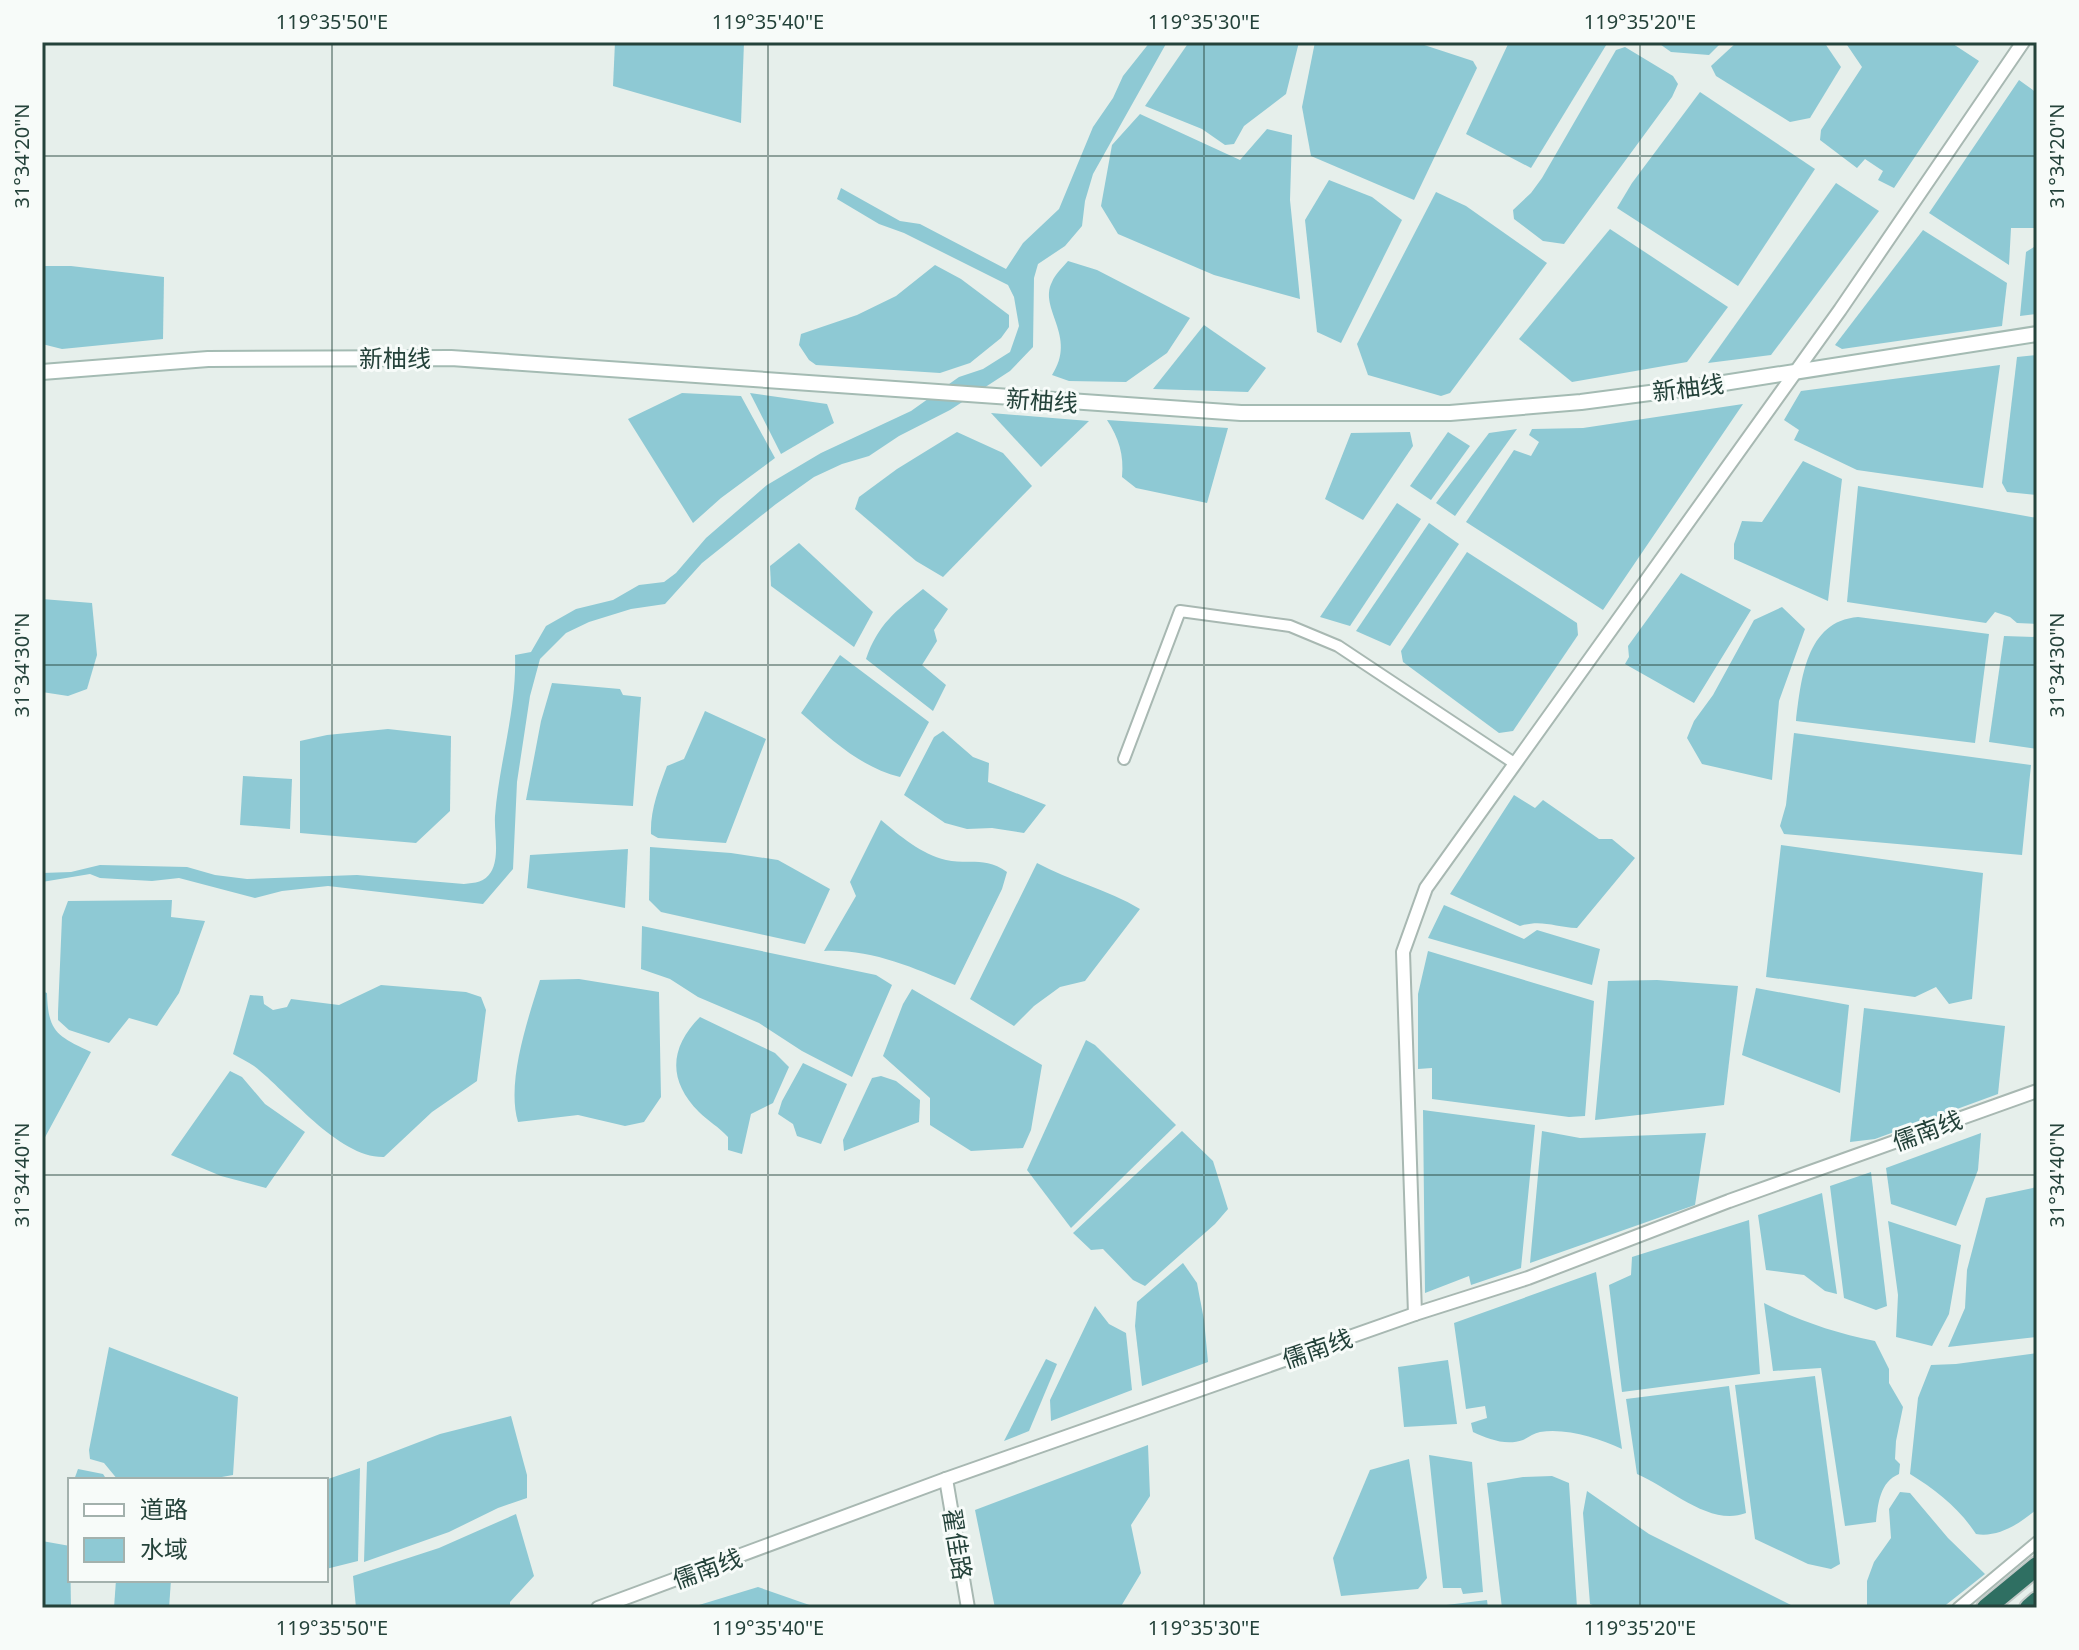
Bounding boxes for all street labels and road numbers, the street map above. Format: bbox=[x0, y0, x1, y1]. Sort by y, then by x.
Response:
street label: 新柚线 bbox=[359, 341, 431, 374]
street label: 新柚线 bbox=[1650, 366, 1726, 408]
street label: 新柚线 bbox=[1005, 381, 1079, 419]
street label: 儒南线 bbox=[1888, 1102, 1966, 1158]
street label: 儒南线 bbox=[1278, 1321, 1356, 1375]
street label: 翟佳路 bbox=[936, 1506, 980, 1582]
street label: 儒南线 bbox=[668, 1540, 746, 1596]

